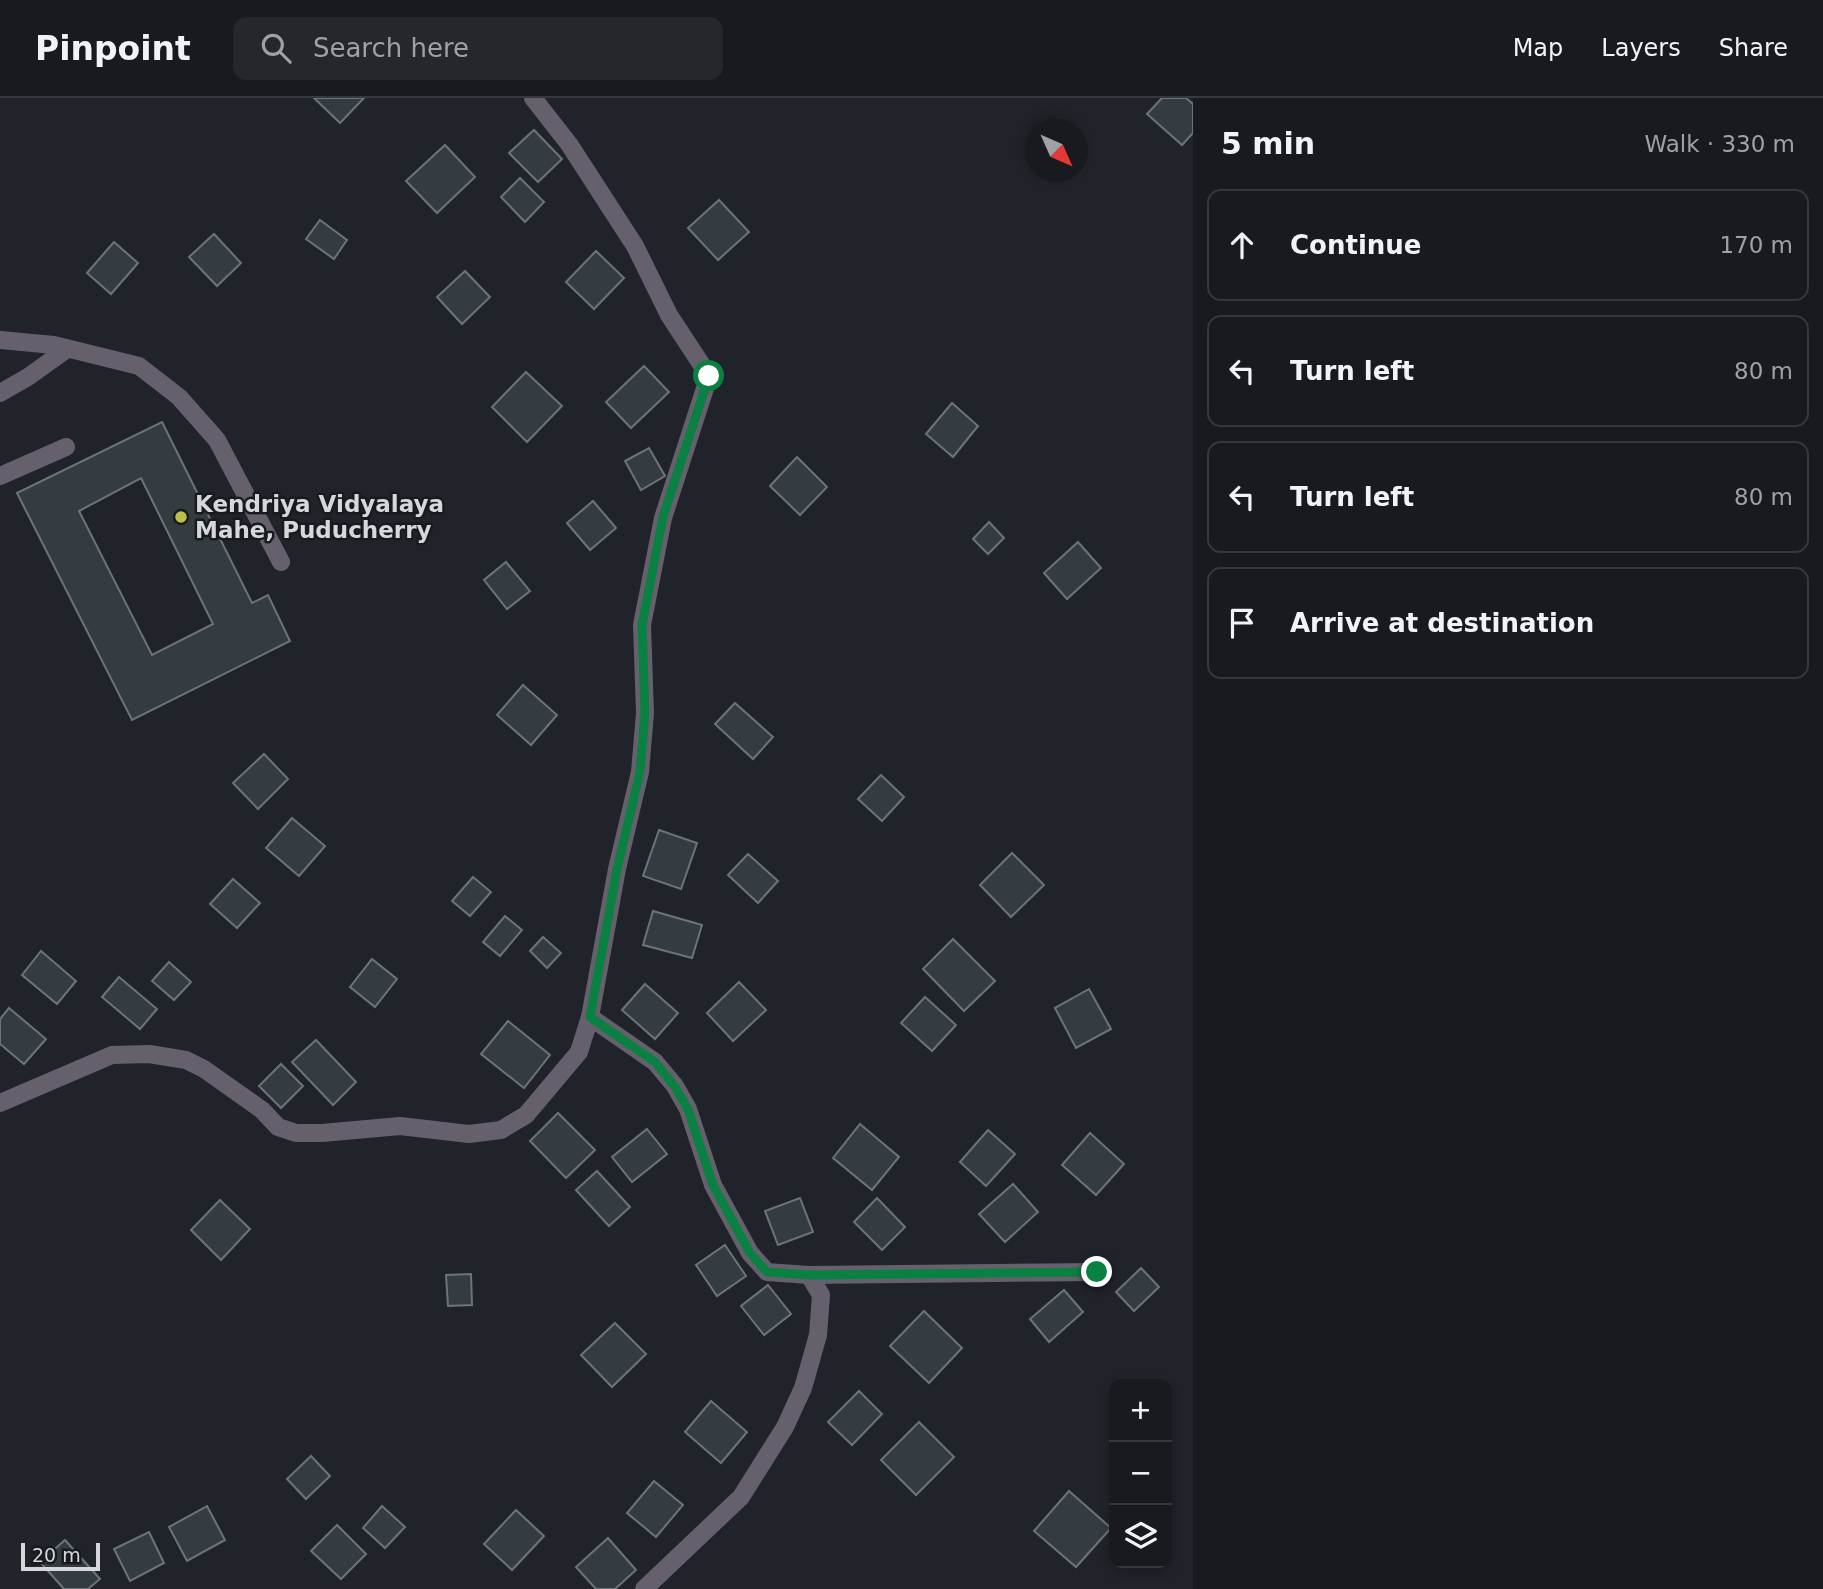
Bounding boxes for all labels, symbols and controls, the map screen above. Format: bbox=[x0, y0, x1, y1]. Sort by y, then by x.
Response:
search box bbox=[233, 17, 723, 80]
text: Pinpoint bbox=[35, 29, 191, 68]
icon: search bbox=[257, 29, 295, 67]
text: Search here bbox=[313, 33, 469, 63]
text: Map bbox=[1513, 34, 1563, 62]
text: Layers bbox=[1601, 34, 1681, 62]
text: Share bbox=[1719, 34, 1788, 62]
north arrow bbox=[1025, 119, 1088, 182]
text: 5 min bbox=[1221, 126, 1315, 161]
text: Walk · 330 m bbox=[1644, 131, 1795, 157]
icon: ahead bbox=[1223, 226, 1261, 264]
text: Continue bbox=[1290, 230, 1421, 260]
text: 170 m bbox=[1719, 232, 1793, 258]
icon: left bbox=[1223, 352, 1261, 390]
text: Turn left bbox=[1290, 356, 1414, 386]
text: 80 m bbox=[1734, 358, 1793, 384]
route start bbox=[693, 360, 724, 391]
icon: left bbox=[1223, 478, 1261, 516]
text: Turn left bbox=[1290, 482, 1414, 512]
text: 80 m bbox=[1734, 484, 1793, 510]
place label: Kendriya Vidyalaya Mahe, Puducherry bbox=[195, 491, 444, 543]
marker: Kendriya Vidyalaya Mahe, Puducherry bbox=[173, 509, 189, 525]
icon: arrive bbox=[1223, 604, 1261, 642]
text: Arrive at destination bbox=[1290, 608, 1594, 638]
route end bbox=[1081, 1256, 1112, 1287]
map controls bbox=[1109, 1379, 1172, 1568]
button: + bbox=[1109, 1379, 1172, 1442]
button: − bbox=[1109, 1442, 1172, 1505]
button: layers bbox=[1109, 1505, 1172, 1568]
scale bar bbox=[21, 1540, 100, 1572]
text: 20 m bbox=[32, 1544, 81, 1566]

